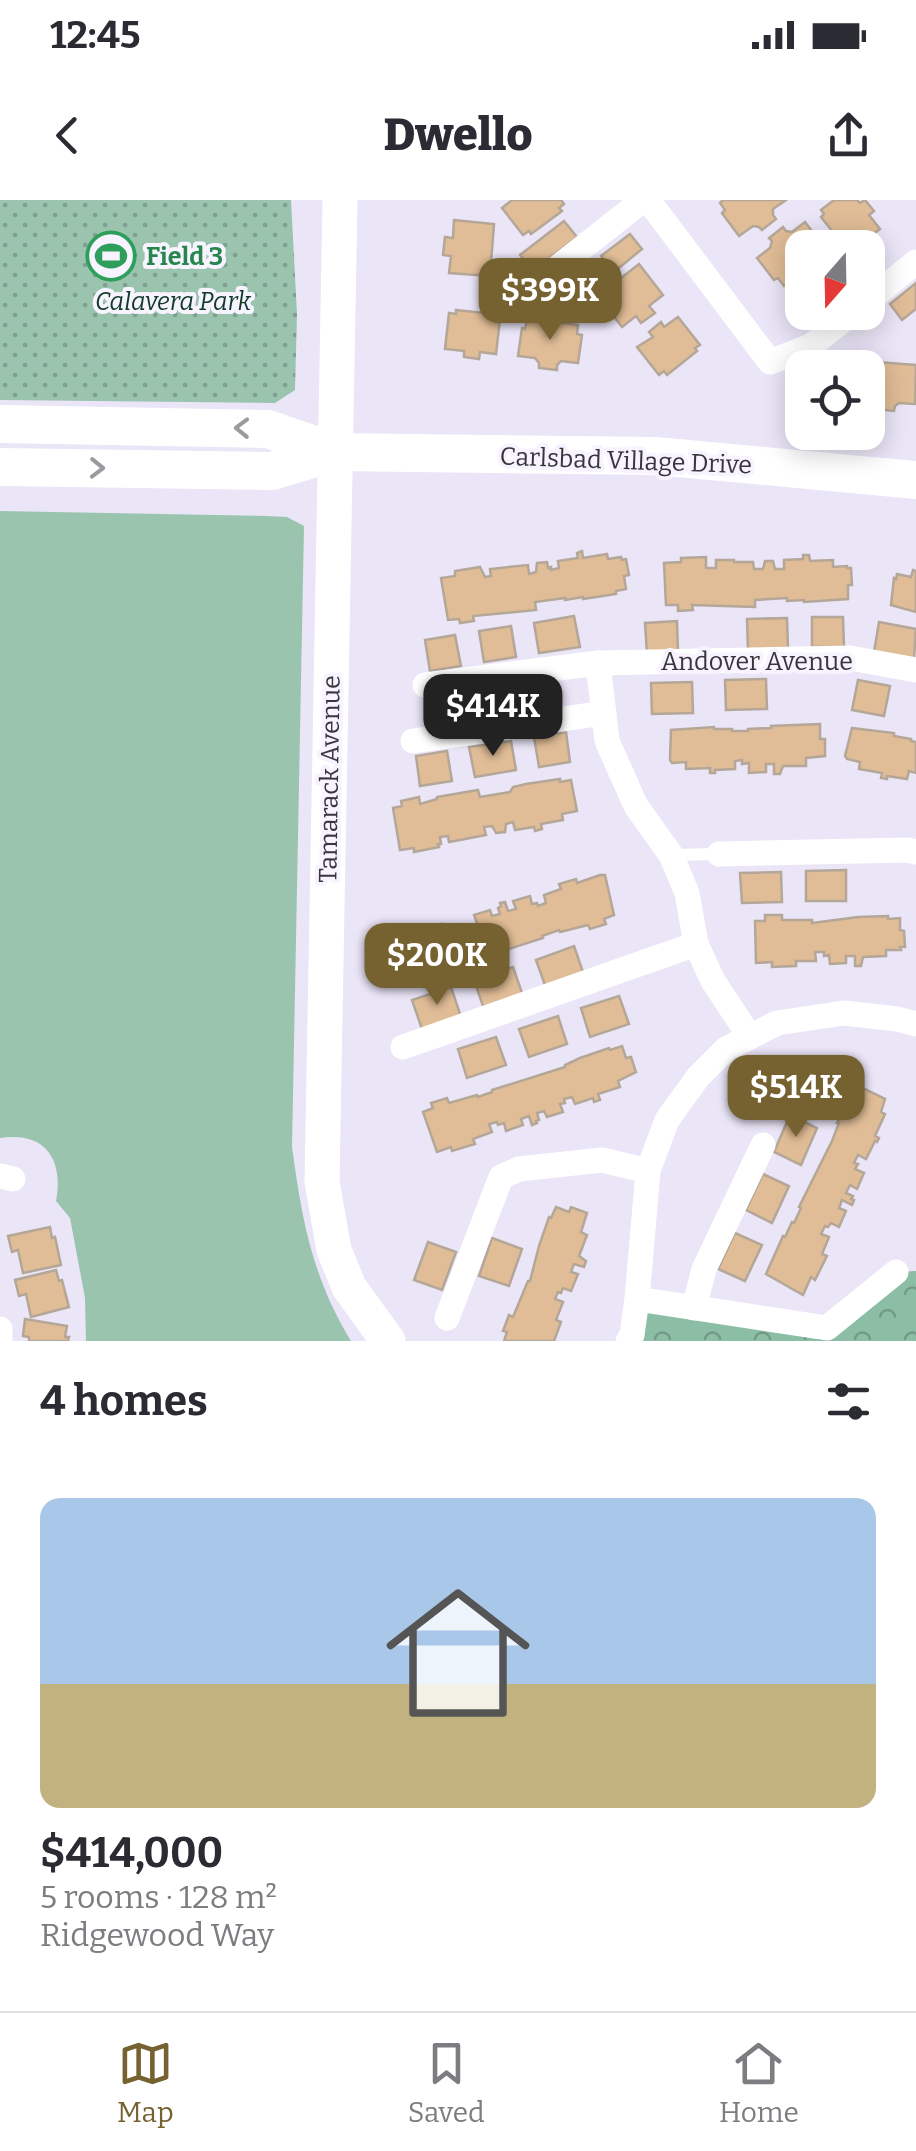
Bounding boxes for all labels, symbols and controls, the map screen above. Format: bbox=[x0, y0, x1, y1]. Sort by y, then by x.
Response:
text: 12:45 bbox=[50, 12, 141, 58]
icon: back bbox=[40, 108, 95, 163]
text: Dwello bbox=[383, 108, 533, 162]
icon: share bbox=[821, 108, 876, 163]
sports icon: Field 3 bbox=[85, 230, 137, 282]
north arrow bbox=[785, 230, 885, 330]
map controls bbox=[785, 230, 885, 450]
place label: Field 3 bbox=[146, 242, 223, 272]
pin: $399K bbox=[480, 258, 620, 343]
text: $399K bbox=[501, 271, 599, 309]
park label: Calavera Park bbox=[95, 287, 252, 317]
button: locate bbox=[785, 350, 885, 450]
one-way arrow bbox=[233, 417, 248, 439]
street label: Carlsbad Village Drive bbox=[499, 442, 753, 480]
one-way arrow bbox=[90, 457, 106, 479]
street label: Andover Avenue bbox=[661, 647, 853, 677]
pin: $414K bbox=[423, 674, 563, 759]
street label: Tamarack Avenue bbox=[313, 675, 347, 883]
text: $414K bbox=[445, 687, 541, 725]
pin: $200K bbox=[367, 923, 507, 1008]
text: $200K bbox=[386, 936, 488, 974]
pin: $514K bbox=[726, 1055, 866, 1140]
text: $514K bbox=[750, 1068, 842, 1106]
icon: filters bbox=[821, 1374, 876, 1429]
text: 4 homes bbox=[40, 1376, 208, 1426]
icon: home bbox=[368, 1563, 548, 1743]
text: $414,000 bbox=[40, 1828, 223, 1878]
text: 5 rooms · 128 m² bbox=[40, 1878, 277, 1916]
text: Ridgewood Way bbox=[40, 1916, 274, 1954]
tab: Map bbox=[117, 2036, 174, 2129]
tab: Saved bbox=[408, 2036, 485, 2129]
tab: Home bbox=[719, 2036, 799, 2129]

